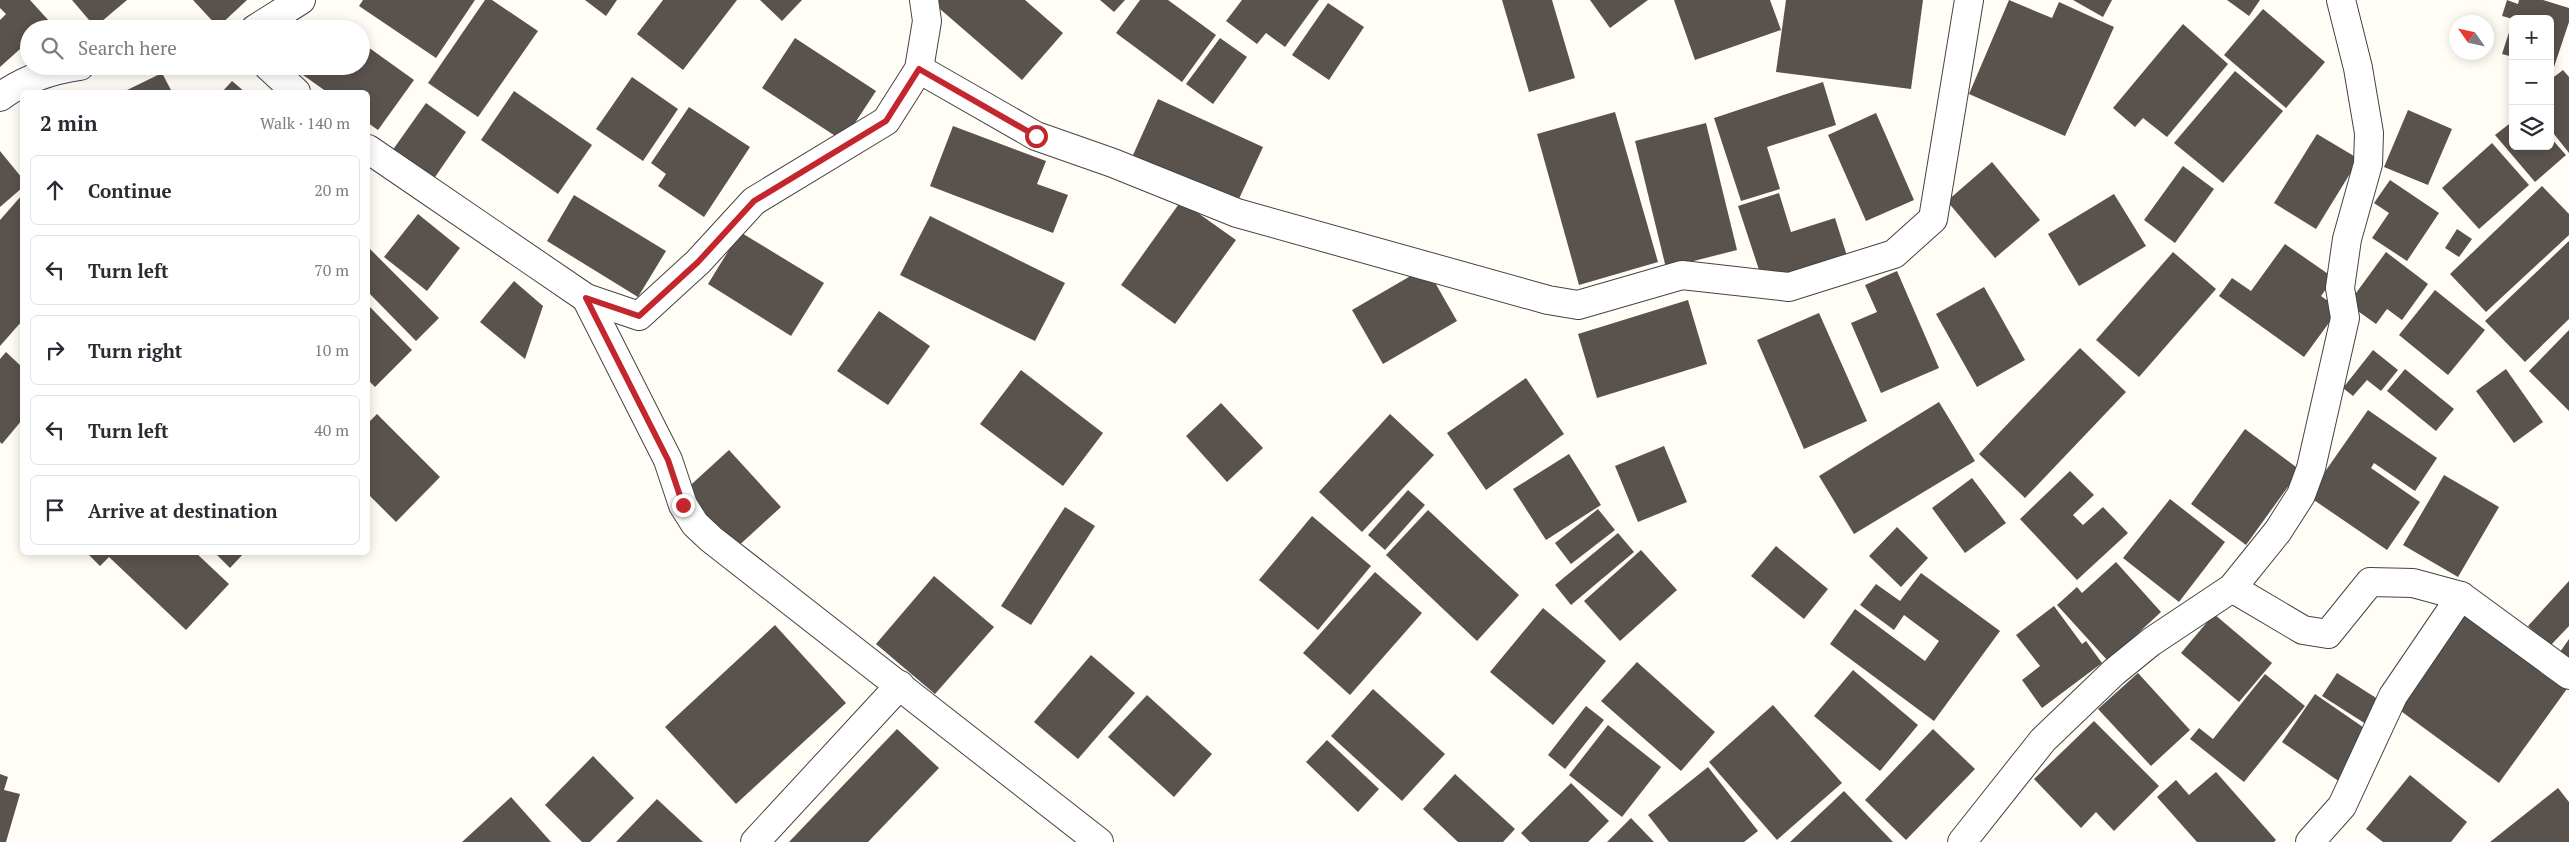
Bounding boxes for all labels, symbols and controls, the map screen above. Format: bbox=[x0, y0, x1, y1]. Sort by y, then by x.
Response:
north arrow bbox=[2449, 15, 2494, 60]
map controls bbox=[2509, 15, 2554, 150]
button: + bbox=[2509, 15, 2554, 60]
search box bbox=[20, 20, 370, 75]
icon: search bbox=[38, 34, 66, 62]
text: Search here bbox=[78, 35, 177, 60]
button: − bbox=[2509, 60, 2554, 105]
button: layers bbox=[2509, 105, 2554, 150]
text: 2 min bbox=[40, 109, 97, 137]
text: Walk · 140 m bbox=[260, 112, 350, 134]
route start bbox=[1025, 125, 1048, 148]
icon: ahead bbox=[41, 176, 69, 204]
text: Continue bbox=[88, 178, 172, 203]
text: 20 m bbox=[314, 179, 349, 201]
icon: left bbox=[41, 256, 69, 284]
text: Turn left bbox=[88, 258, 169, 283]
text: 70 m bbox=[314, 259, 349, 281]
icon: right bbox=[41, 336, 69, 364]
text: Turn right bbox=[88, 338, 182, 363]
text: 10 m bbox=[314, 339, 349, 361]
icon: left bbox=[41, 416, 69, 444]
text: Turn left bbox=[88, 418, 169, 443]
text: 40 m bbox=[314, 419, 349, 441]
route end bbox=[672, 494, 695, 517]
icon: arrive bbox=[41, 496, 69, 524]
text: Arrive at destination bbox=[88, 498, 277, 523]

